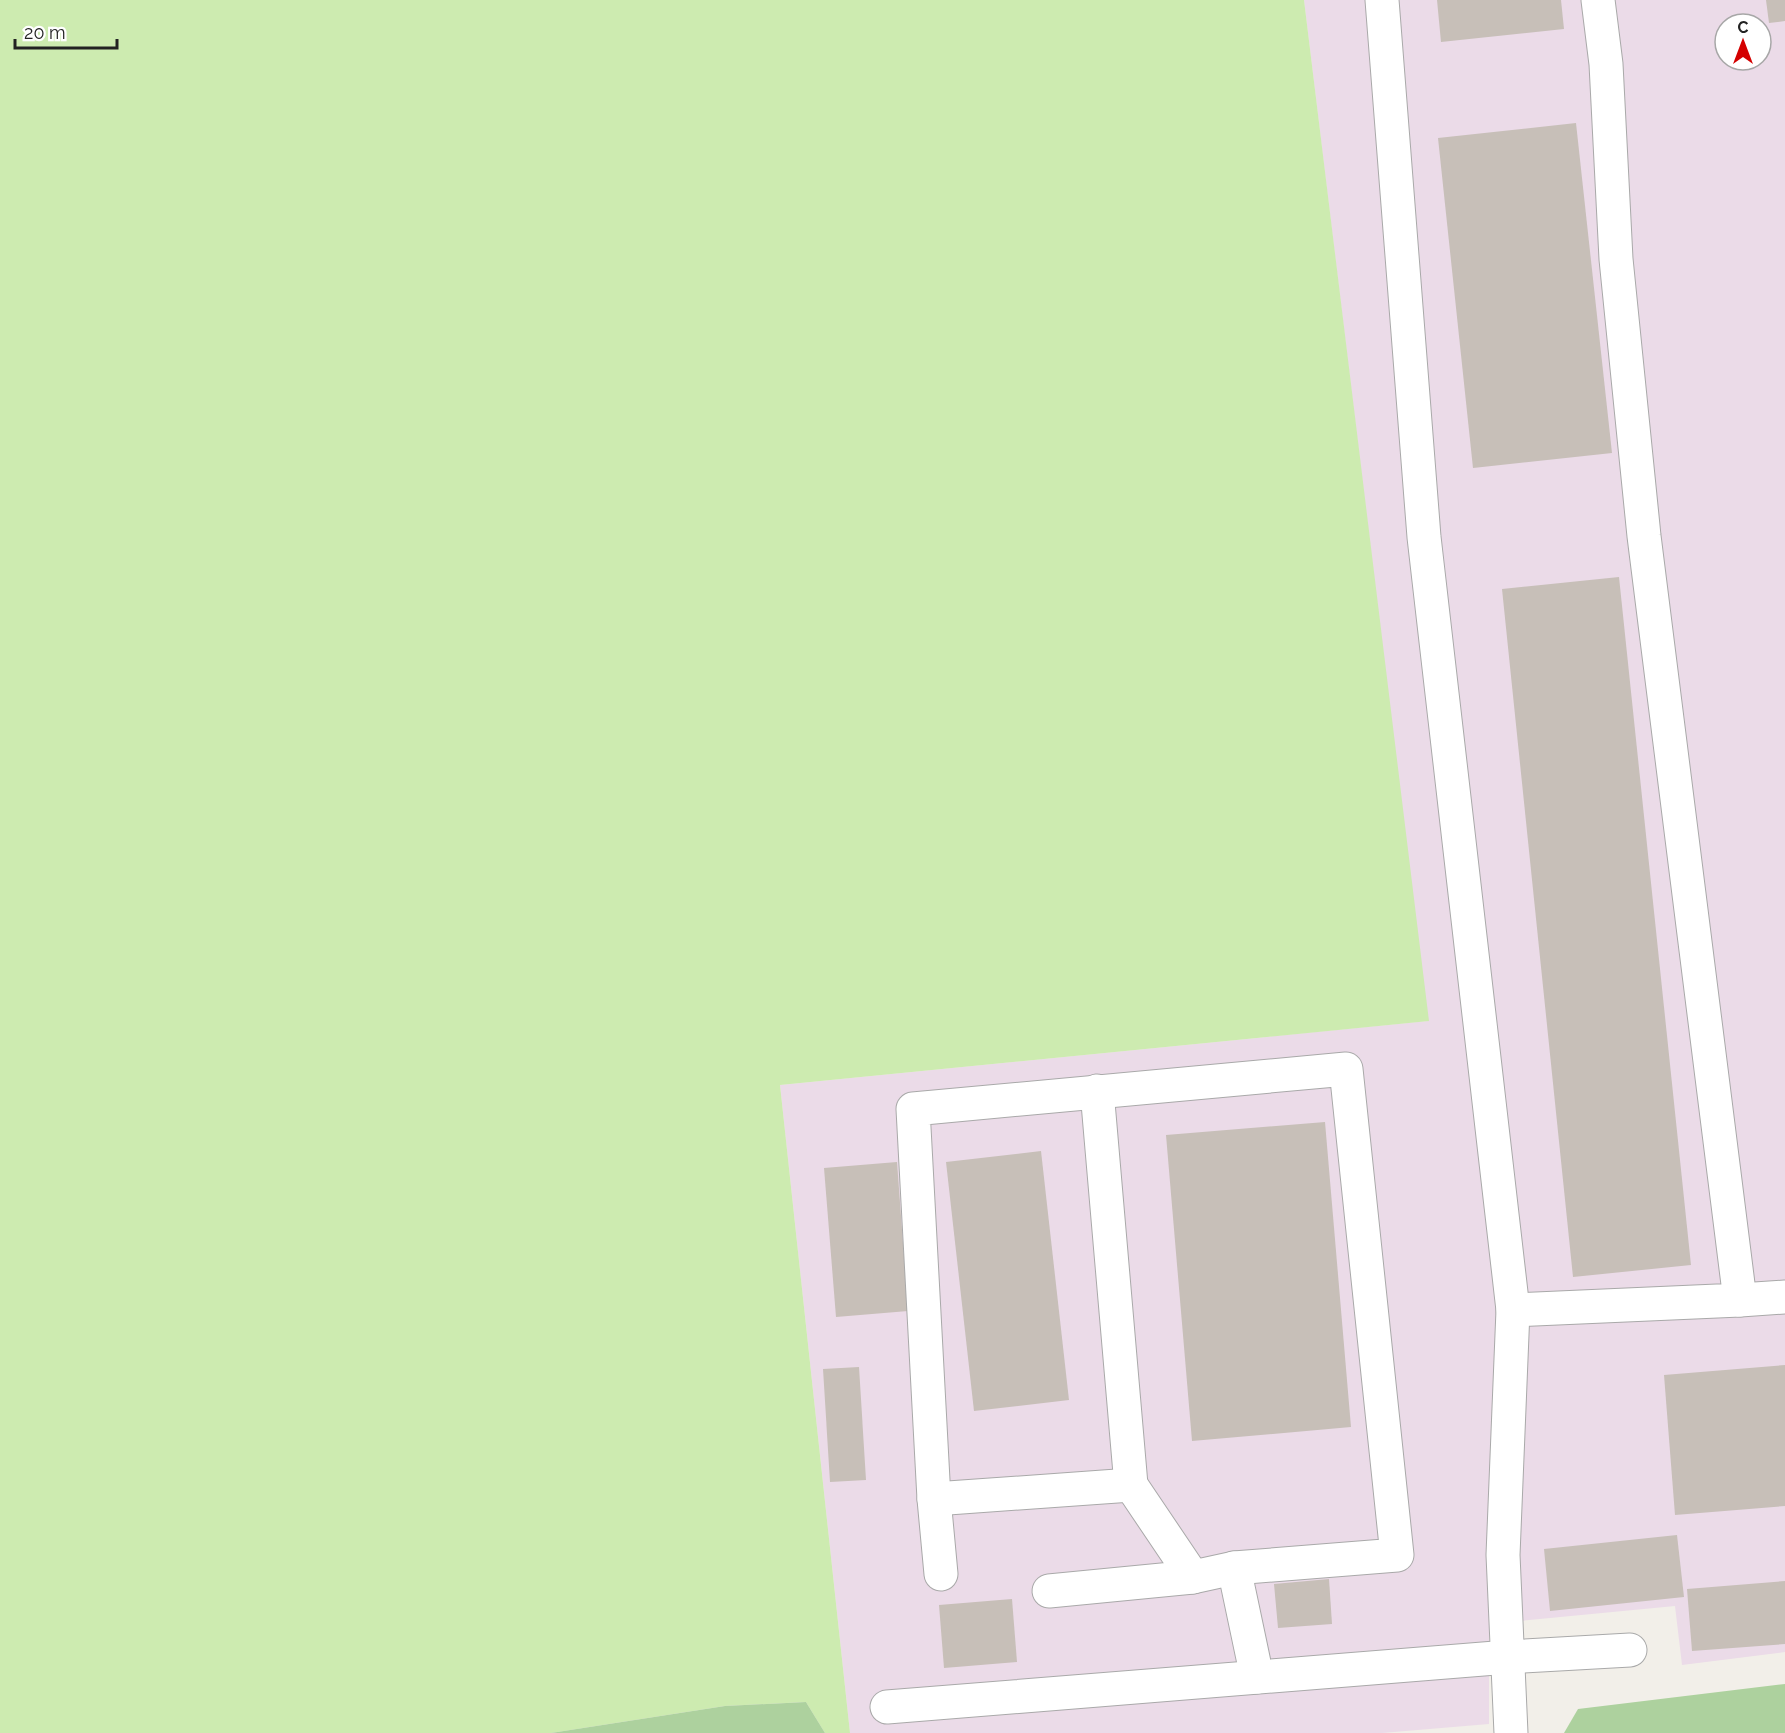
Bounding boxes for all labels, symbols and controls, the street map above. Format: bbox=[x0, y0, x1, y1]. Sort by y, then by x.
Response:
scale bar bbox=[15, 12, 117, 50]
north arrow bbox=[1713, 12, 1773, 72]
text: С bbox=[1738, 18, 1749, 37]
text: 20 m bbox=[24, 22, 66, 43]

